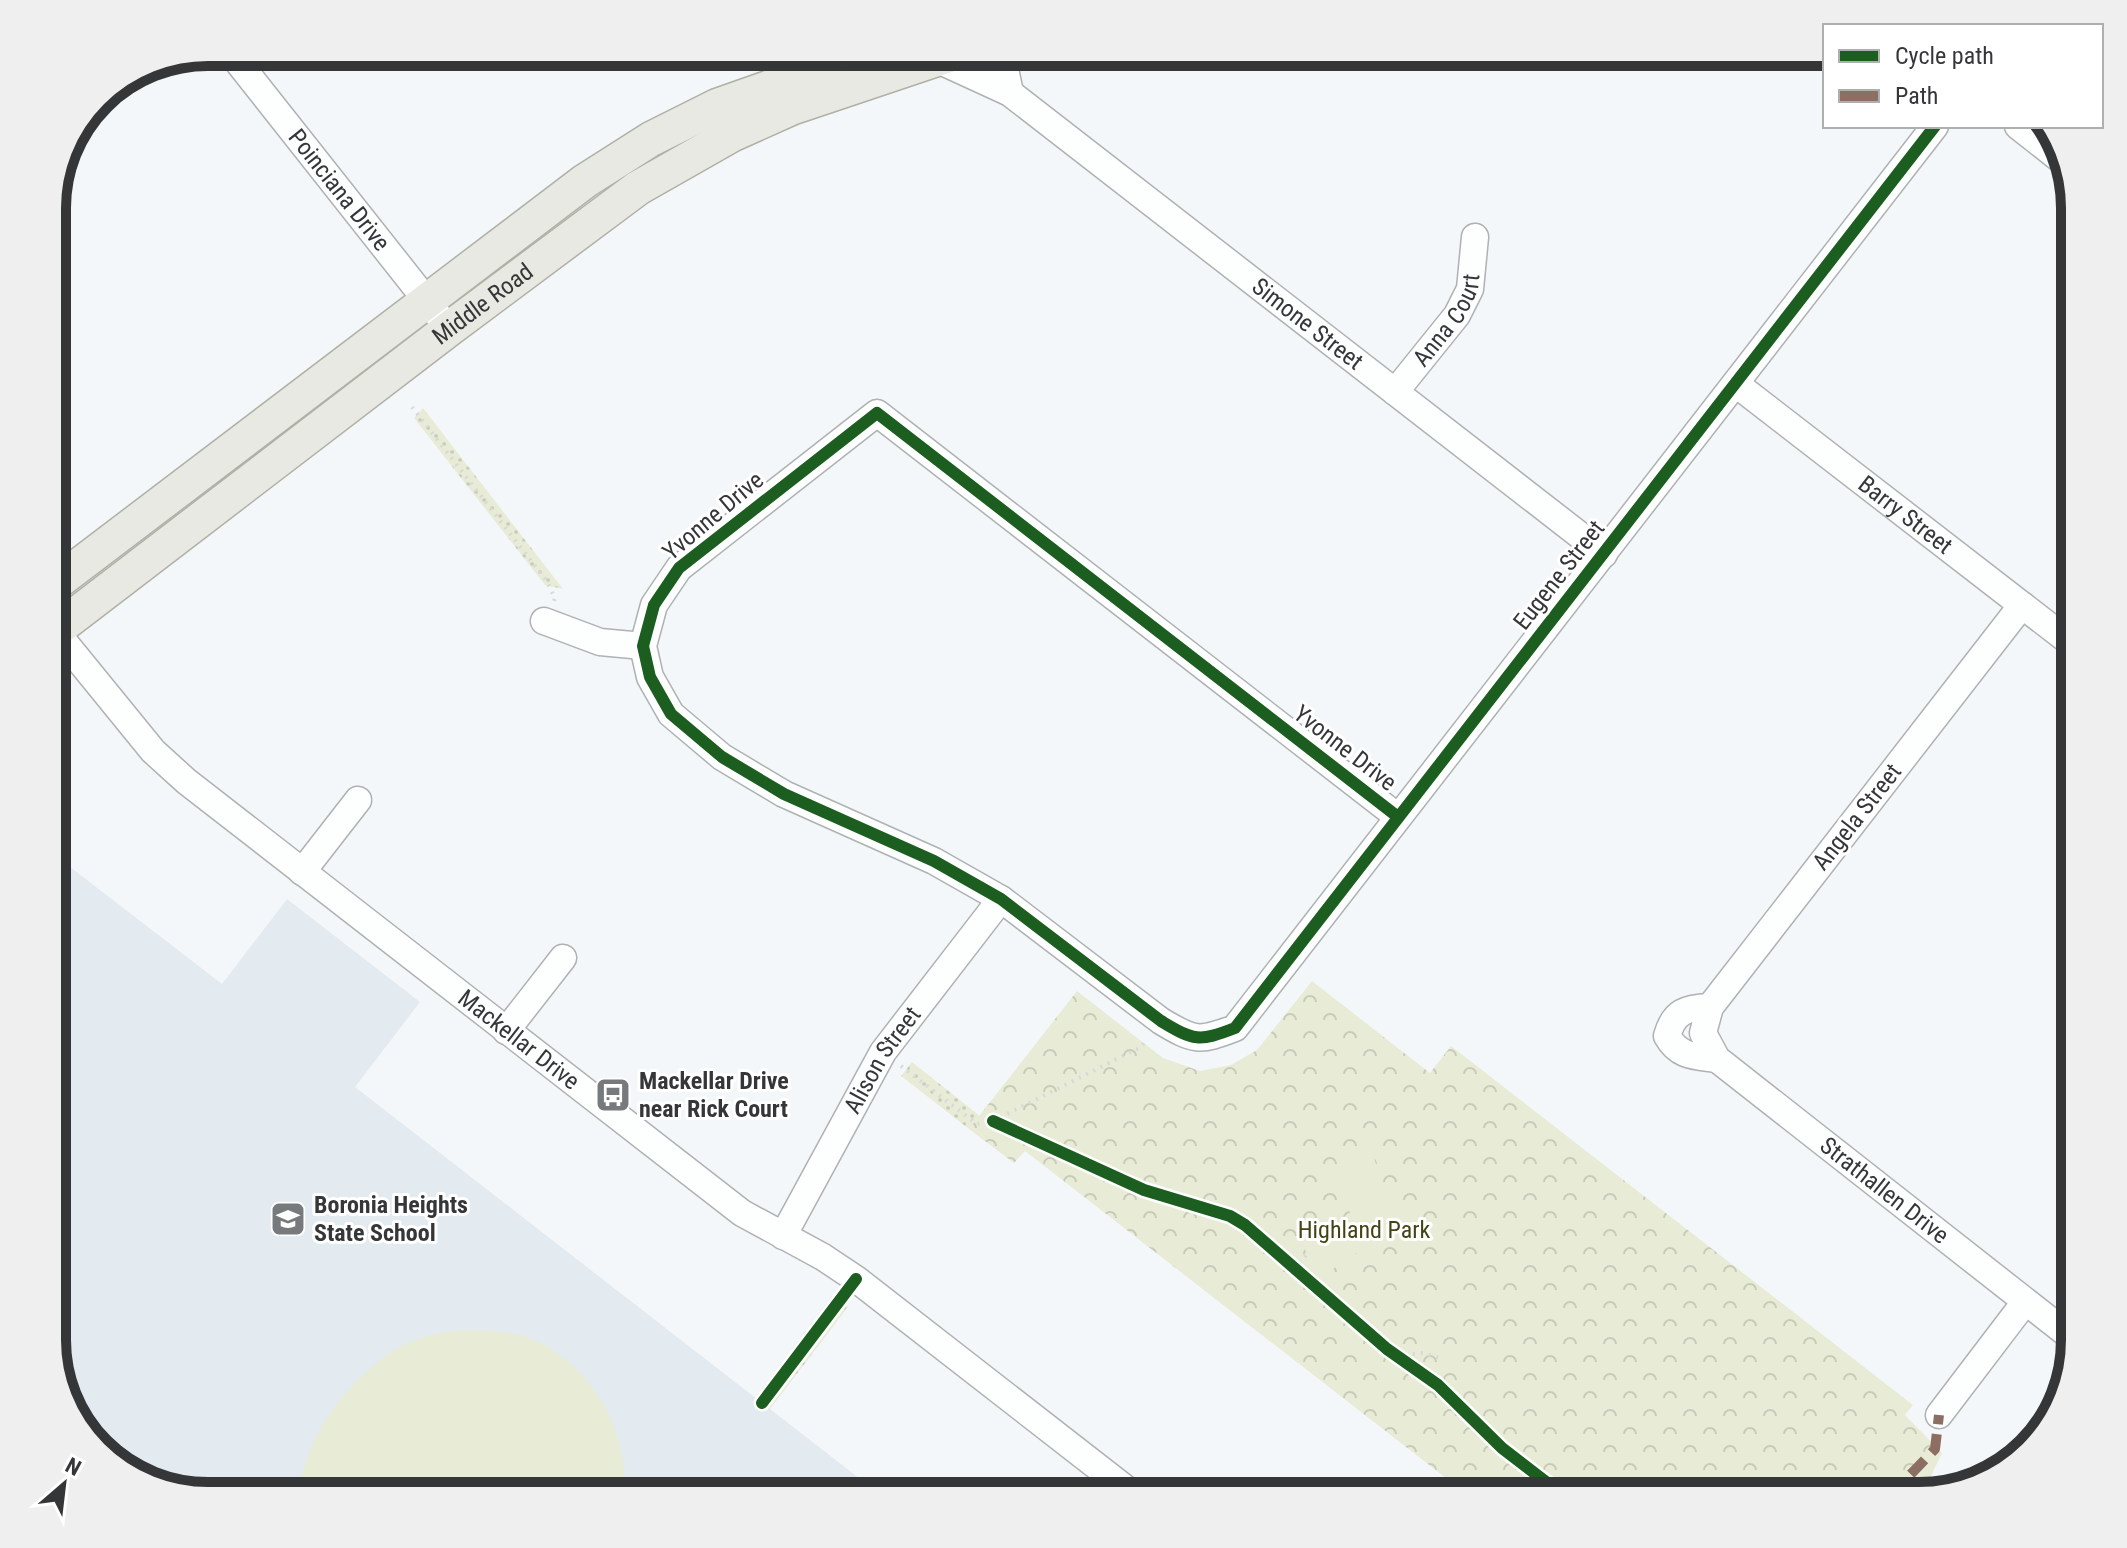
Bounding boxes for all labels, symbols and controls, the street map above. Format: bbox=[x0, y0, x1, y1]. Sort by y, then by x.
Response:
legend bbox=[1823, 24, 2103, 128]
text: Cycle path bbox=[1895, 42, 1994, 70]
text: Path bbox=[1895, 82, 1938, 110]
street label: Poinciana Drive bbox=[283, 124, 396, 256]
street label: Middle Road bbox=[427, 257, 538, 350]
street label: Simone Street bbox=[1246, 272, 1369, 376]
street label: Anna Court bbox=[1407, 272, 1485, 372]
street label: Yvonne Drive bbox=[657, 466, 769, 566]
street label: Barry Street bbox=[1853, 470, 1958, 560]
street label: Eugene Street bbox=[1508, 515, 1610, 635]
street label: Yvonne Drive bbox=[1288, 699, 1402, 797]
street label: Angela Street bbox=[1807, 758, 1907, 876]
street label: Mackellar Drive bbox=[453, 984, 585, 1095]
street label: Alison Street bbox=[838, 1001, 927, 1118]
place label: Mackellar Drive near Rick Court bbox=[639, 1067, 789, 1123]
bus stop icon: Mackellar Drive near Rick Court bbox=[594, 1076, 632, 1114]
street label: Strathallen Drive bbox=[1815, 1131, 1954, 1249]
place label: Boronia Heights State School bbox=[314, 1191, 468, 1247]
school or university icon: Boronia Heights State School bbox=[269, 1200, 307, 1238]
park label: Highland Park bbox=[1298, 1216, 1431, 1244]
north arrow bbox=[24, 1444, 104, 1524]
text: N bbox=[61, 1453, 85, 1481]

